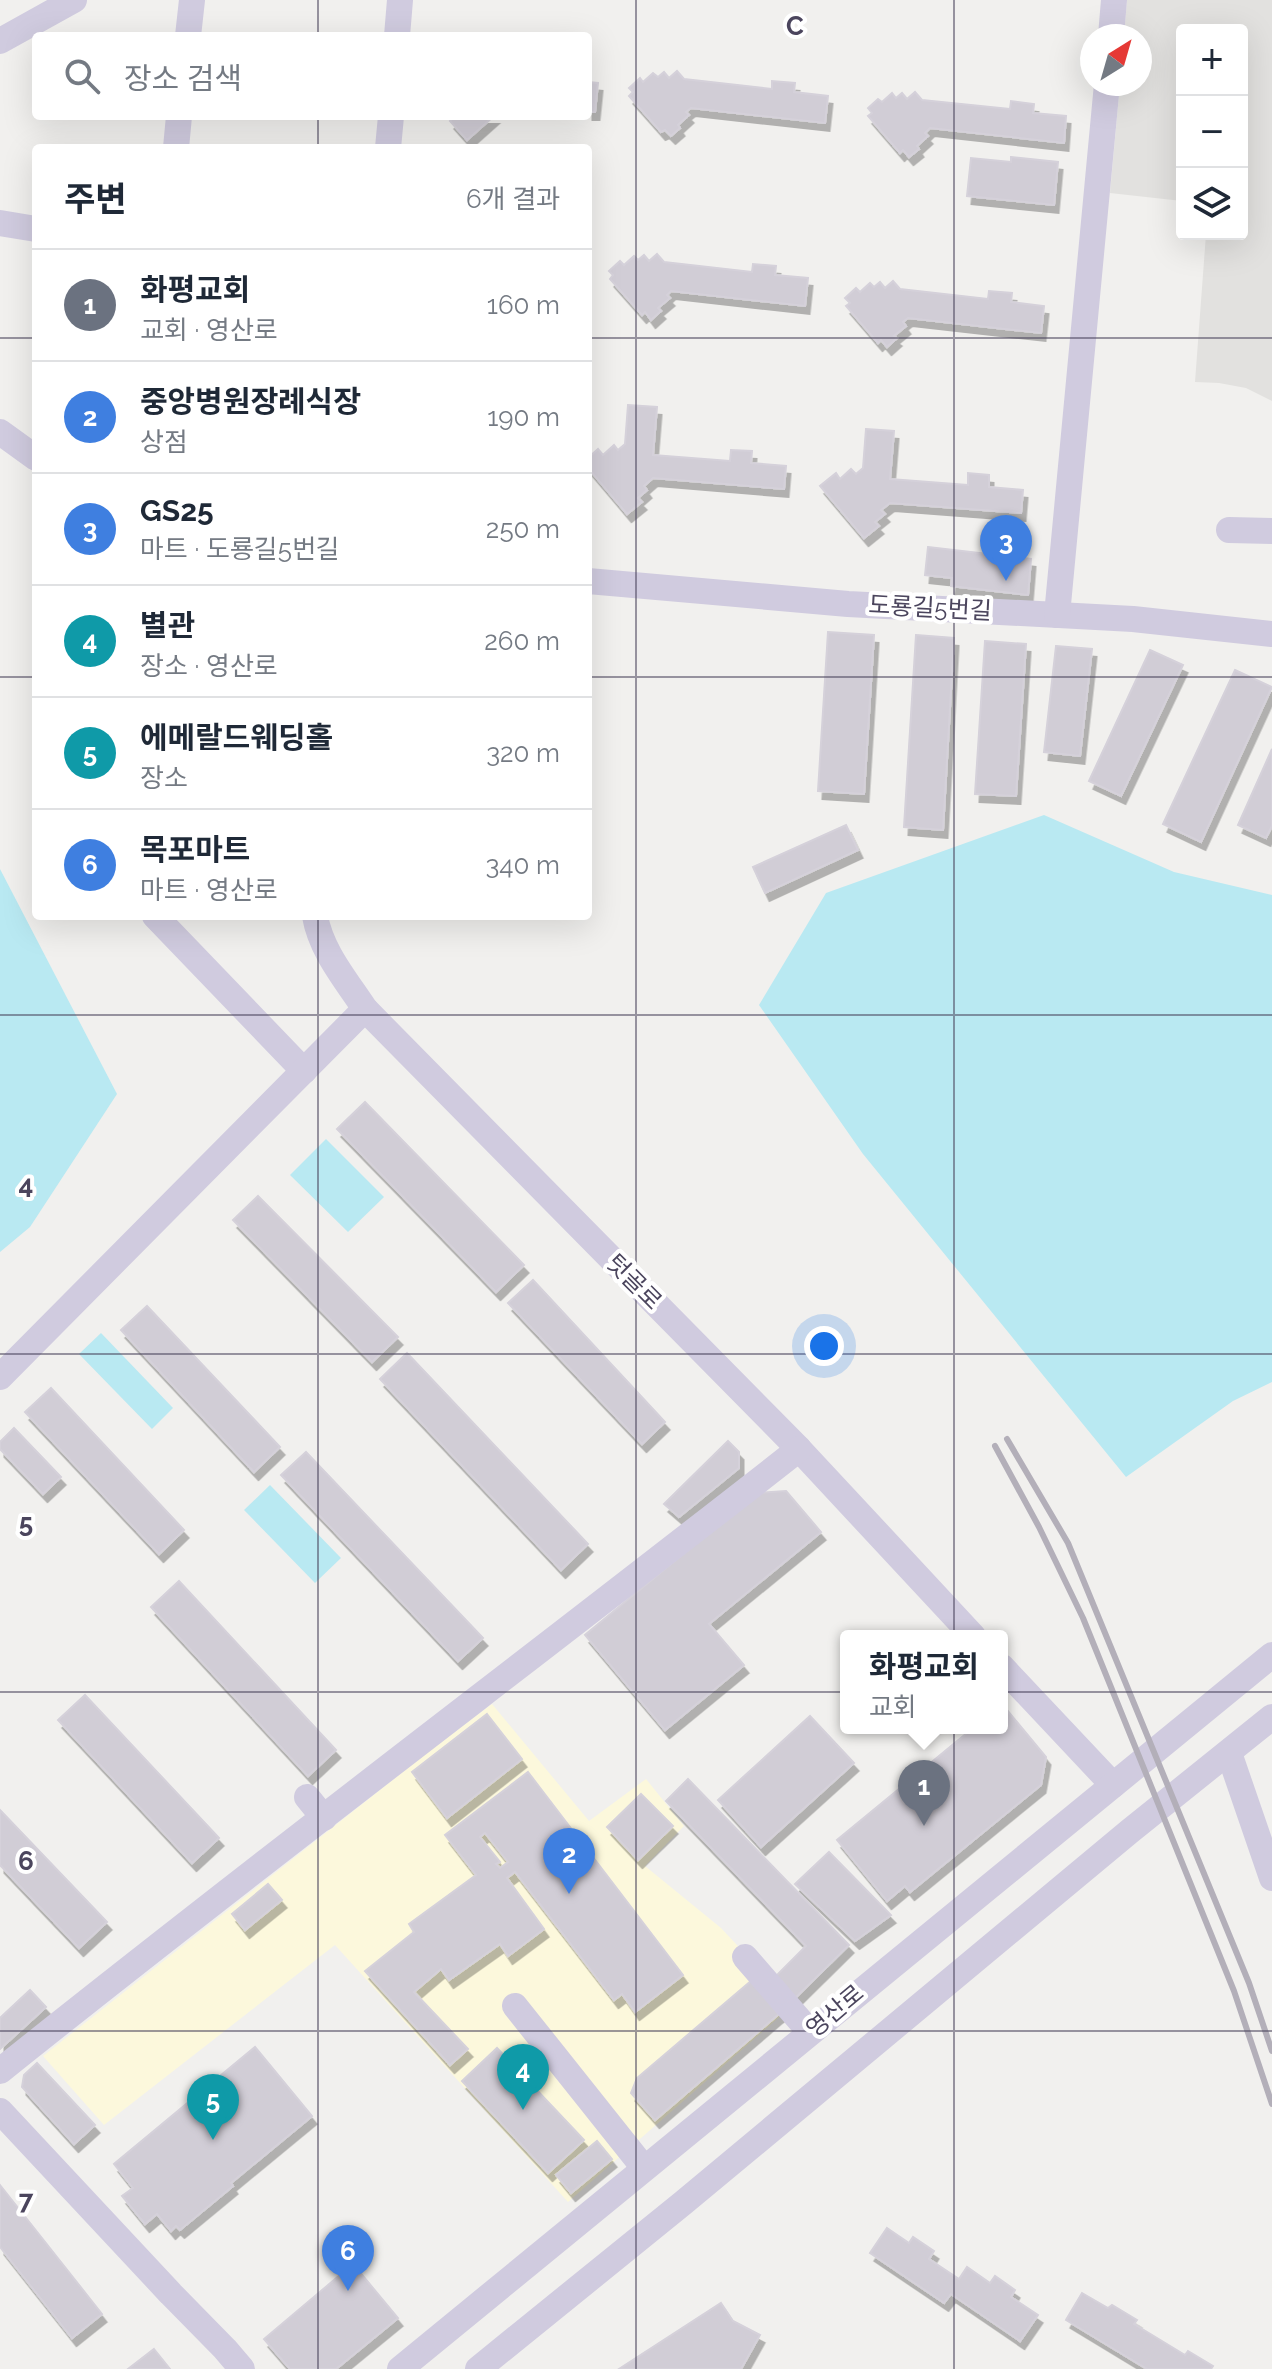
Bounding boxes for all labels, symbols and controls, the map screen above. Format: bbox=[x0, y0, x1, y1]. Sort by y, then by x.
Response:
text: C bbox=[786, 11, 804, 41]
north arrow bbox=[1080, 24, 1152, 96]
map controls bbox=[1176, 24, 1248, 240]
button: + bbox=[1176, 24, 1248, 96]
search box bbox=[32, 32, 592, 120]
icon: search bbox=[60, 54, 104, 98]
text: 장소 검색 bbox=[124, 61, 242, 96]
button: − bbox=[1176, 96, 1248, 168]
button: layers bbox=[1176, 168, 1248, 240]
text: 주변 bbox=[64, 179, 127, 219]
text: 6개 결과 bbox=[466, 184, 560, 214]
text: 화평교회 bbox=[140, 272, 250, 307]
text: 1 bbox=[84, 290, 96, 320]
text: 160 m bbox=[487, 290, 560, 320]
text: 교회 · 영산로 bbox=[140, 315, 278, 345]
text: 중앙병원장례식장 bbox=[140, 384, 361, 419]
text: 2 bbox=[83, 402, 97, 432]
text: 190 m bbox=[487, 402, 560, 432]
text: 상점 bbox=[140, 427, 188, 457]
text: GS25 bbox=[140, 493, 214, 528]
text: 3 bbox=[83, 514, 97, 544]
text: 250 m bbox=[486, 514, 560, 544]
pin: 3 bbox=[980, 515, 1032, 581]
text: 마트 · 도룡길5번길 bbox=[140, 534, 340, 564]
street label: 도룡길5번길 bbox=[868, 590, 992, 625]
text: 별관 bbox=[140, 608, 195, 643]
text: 4 bbox=[83, 626, 97, 656]
text: 260 m bbox=[484, 626, 560, 656]
text: 장소 · 영산로 bbox=[140, 651, 278, 681]
text: 에메랄드웨딩홀 bbox=[140, 720, 333, 755]
text: 5 bbox=[83, 738, 97, 768]
text: 320 m bbox=[486, 738, 560, 768]
text: 장소 bbox=[140, 763, 188, 793]
text: 목포마트 bbox=[140, 832, 250, 867]
text: 6 bbox=[82, 850, 98, 880]
text: 340 m bbox=[485, 850, 560, 880]
text: 마트 · 영산로 bbox=[140, 875, 278, 905]
text: 4 bbox=[19, 1170, 33, 1200]
street label: 텃골로 bbox=[601, 1248, 668, 1315]
your location bbox=[804, 1326, 844, 1366]
text: 5 bbox=[19, 1508, 33, 1538]
popup bbox=[840, 1630, 1008, 1734]
text: 화평교회 bbox=[869, 1649, 979, 1684]
text: 교회 bbox=[869, 1692, 917, 1722]
pin: 1 bbox=[898, 1760, 950, 1826]
pin: 2 bbox=[543, 1828, 595, 1894]
text: 6 bbox=[18, 1846, 34, 1876]
street label: 영산로 bbox=[800, 1978, 869, 2043]
pin: 4 bbox=[497, 2044, 549, 2110]
pin: 5 bbox=[187, 2074, 239, 2140]
text: 7 bbox=[19, 2185, 34, 2215]
pin: 6 bbox=[322, 2225, 374, 2291]

